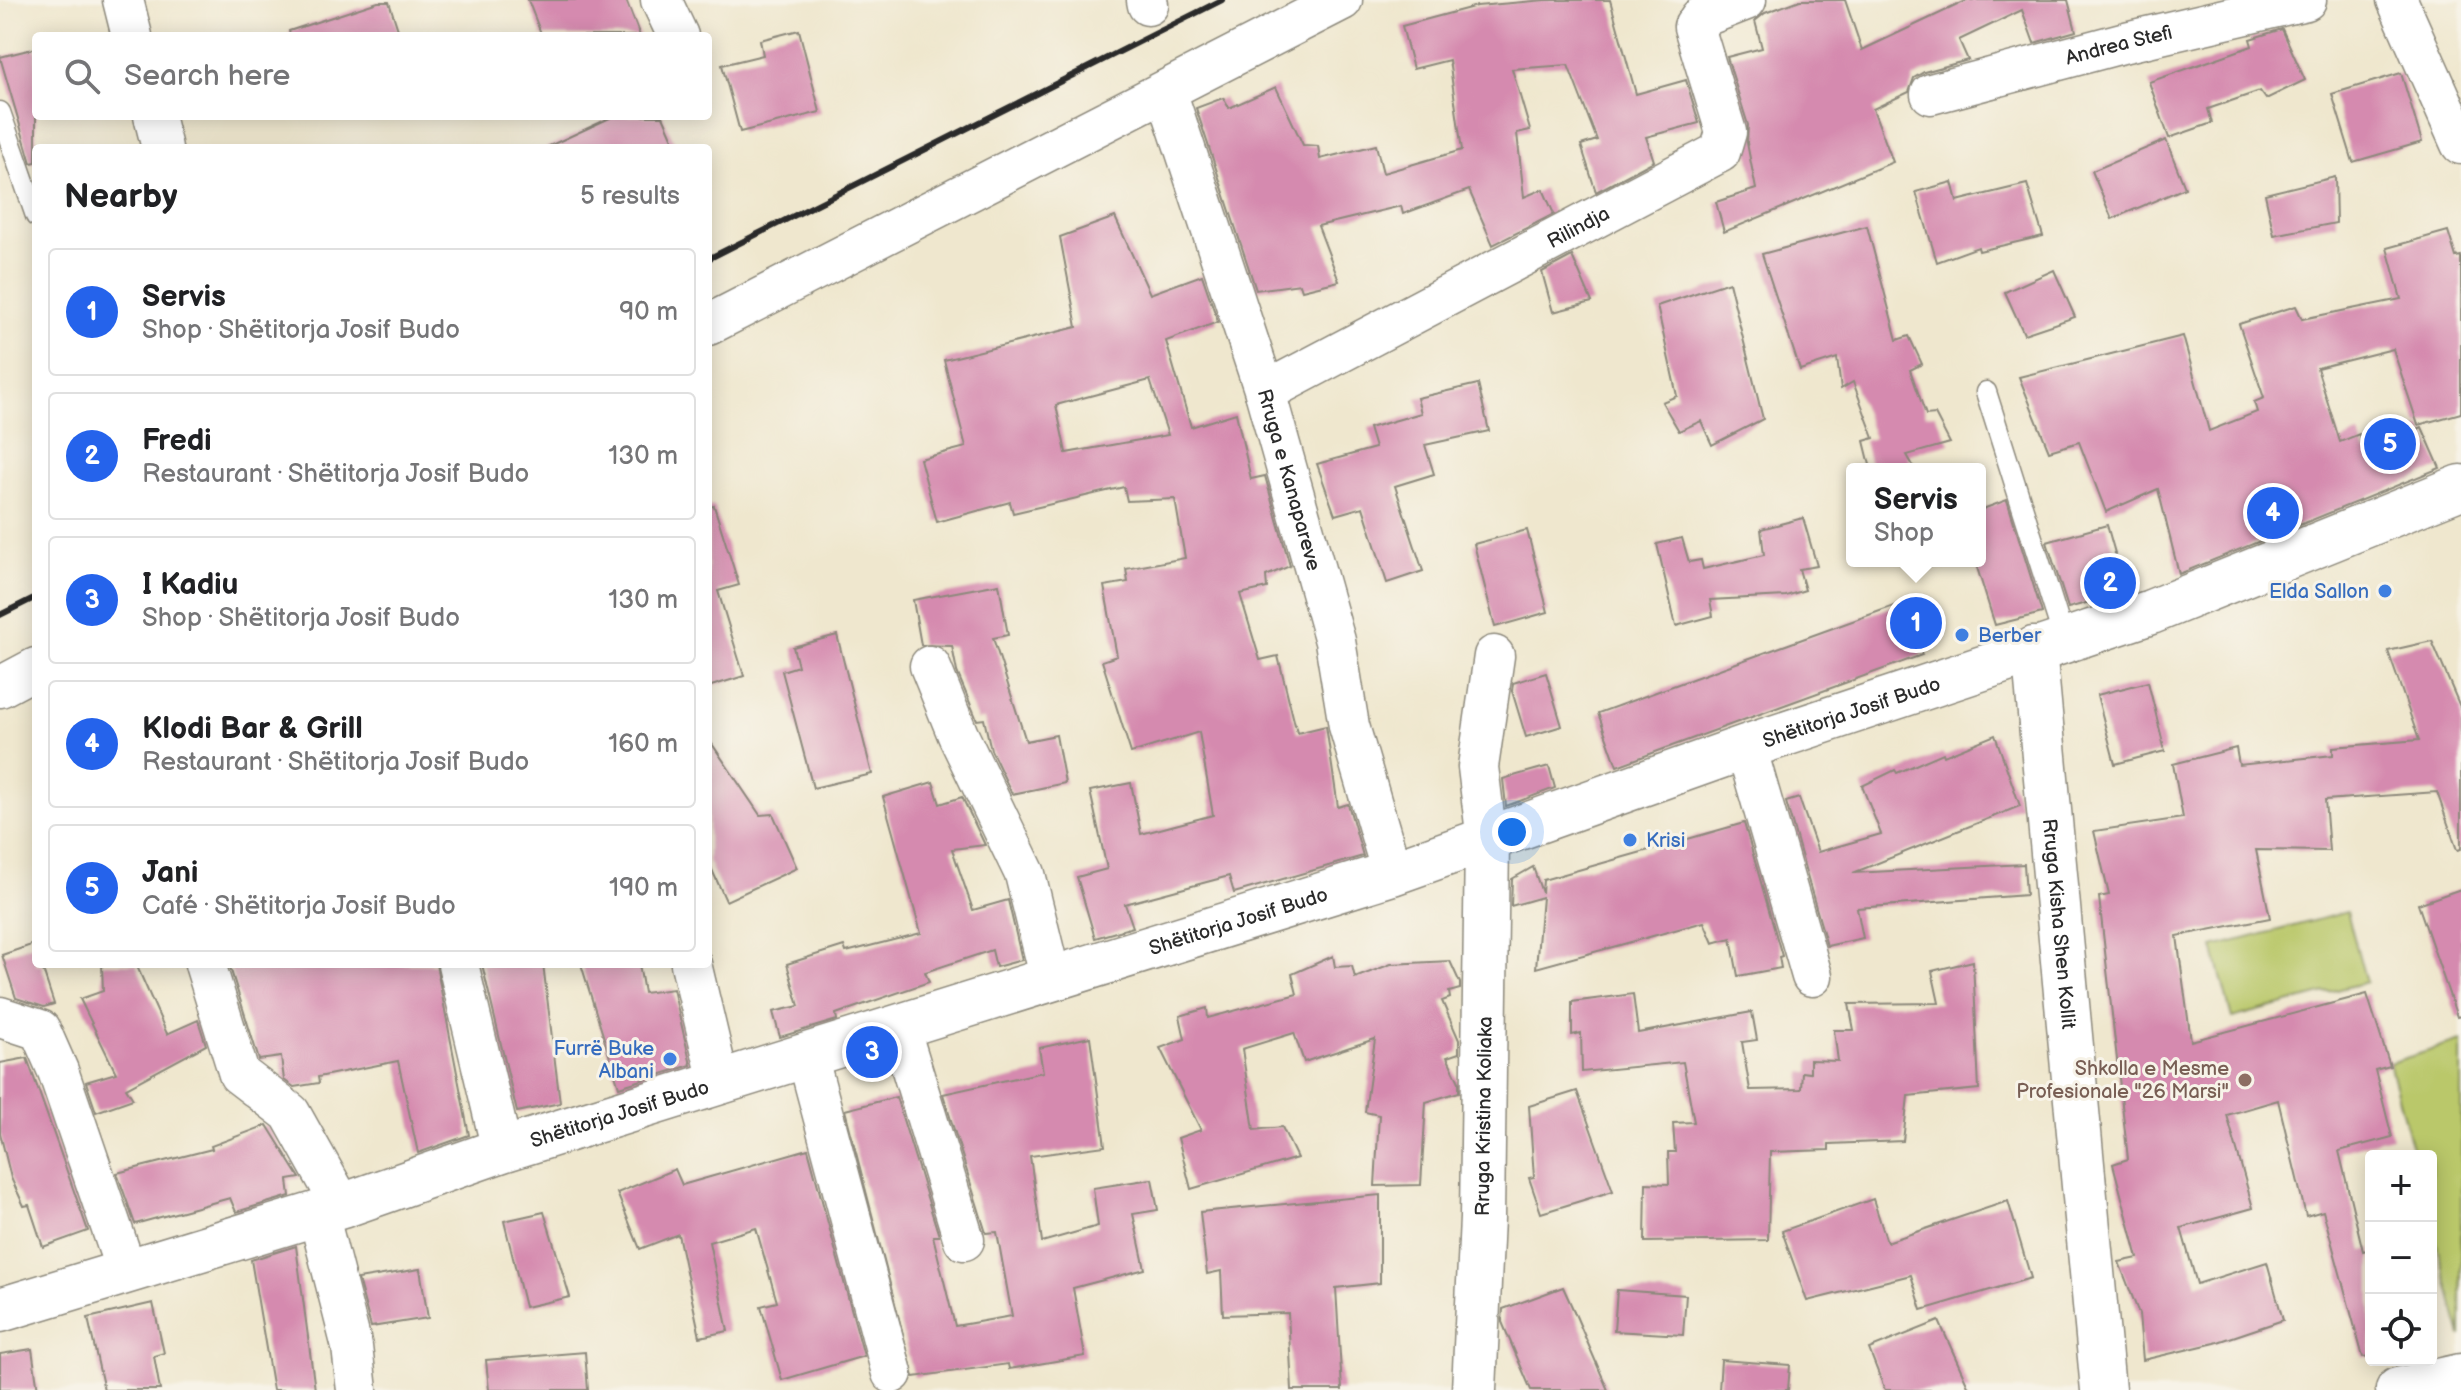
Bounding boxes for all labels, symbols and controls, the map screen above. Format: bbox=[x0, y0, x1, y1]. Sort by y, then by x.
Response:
street label: Andrea Stefi bbox=[2063, 21, 2175, 71]
search box bbox=[32, 32, 712, 120]
icon: search bbox=[60, 54, 104, 98]
text: Search here bbox=[124, 58, 290, 94]
text: Nearby bbox=[64, 176, 178, 217]
text: 5 results bbox=[580, 181, 680, 212]
street label: Rilindja bbox=[1543, 202, 1614, 254]
text: Servis bbox=[142, 279, 226, 315]
text: 1 bbox=[87, 297, 97, 328]
text: 90 m bbox=[619, 297, 678, 328]
text: Shop · Shëtitorja Josif Budo bbox=[142, 315, 460, 346]
street label: Rruga e Kanapareve bbox=[1252, 386, 1326, 574]
pin: 5 bbox=[2364, 414, 2416, 474]
text: Fredi bbox=[142, 423, 212, 459]
text: 2 bbox=[84, 441, 100, 472]
text: 130 m bbox=[608, 441, 678, 472]
text: Restaurant · Shëtitorja Josif Budo bbox=[142, 459, 529, 490]
popup bbox=[1846, 463, 1986, 567]
text: Servis bbox=[1874, 482, 1958, 518]
pin: 4 bbox=[2247, 483, 2299, 543]
text: Shop bbox=[1874, 518, 1934, 549]
pin: 2 bbox=[2084, 553, 2136, 613]
text: I Kadiu bbox=[142, 567, 238, 603]
place label: Elda Sallon bbox=[2269, 580, 2369, 604]
marker: Elda Sallon bbox=[2376, 582, 2394, 600]
text: 3 bbox=[84, 585, 100, 616]
text: 130 m bbox=[608, 585, 678, 616]
pin: 1 bbox=[1890, 593, 1942, 653]
text: Shop · Shëtitorja Josif Budo bbox=[142, 603, 460, 634]
place label: Berber bbox=[1978, 624, 2042, 648]
marker: Berber bbox=[1953, 626, 1971, 644]
street label: Shëtitorja Josif Budo bbox=[1760, 672, 1944, 754]
text: Klodi Bar & Grill bbox=[142, 711, 363, 747]
text: 4 bbox=[84, 729, 100, 760]
text: 160 m bbox=[608, 729, 678, 760]
text: Restaurant · Shëtitorja Josif Budo bbox=[142, 747, 529, 778]
your location bbox=[1492, 812, 1532, 852]
street label: Rruga Kisha Shen Kollit bbox=[2037, 818, 2080, 1030]
place label: Krisi bbox=[1646, 829, 1685, 853]
marker: Krisi bbox=[1621, 831, 1639, 849]
text: Jani bbox=[142, 855, 198, 891]
text: 5 bbox=[84, 873, 100, 904]
text: 190 m bbox=[609, 873, 678, 904]
street label: Shëtitorja Josif Budo bbox=[1146, 883, 1331, 961]
text: Café · Shëtitorja Josif Budo bbox=[142, 891, 456, 922]
street label: Rruga Kristina Koliaka bbox=[1471, 1016, 1498, 1216]
pin: 3 bbox=[846, 1022, 898, 1082]
place label: Furrë Buke Albani bbox=[554, 1037, 654, 1084]
marker: Furrë Buke Albani bbox=[661, 1050, 679, 1068]
place label: Shkolla e Mesme Profesionale "26 Marsi" bbox=[2016, 1057, 2229, 1104]
marker: Shkolla e Mesme Profesionale "26 Marsi" bbox=[2236, 1071, 2254, 1089]
street label: Shëtitorja Josif Budo bbox=[527, 1075, 712, 1153]
map controls bbox=[2365, 1150, 2437, 1366]
button: + bbox=[2365, 1150, 2437, 1222]
button: − bbox=[2365, 1222, 2437, 1294]
button: locate bbox=[2365, 1294, 2437, 1366]

